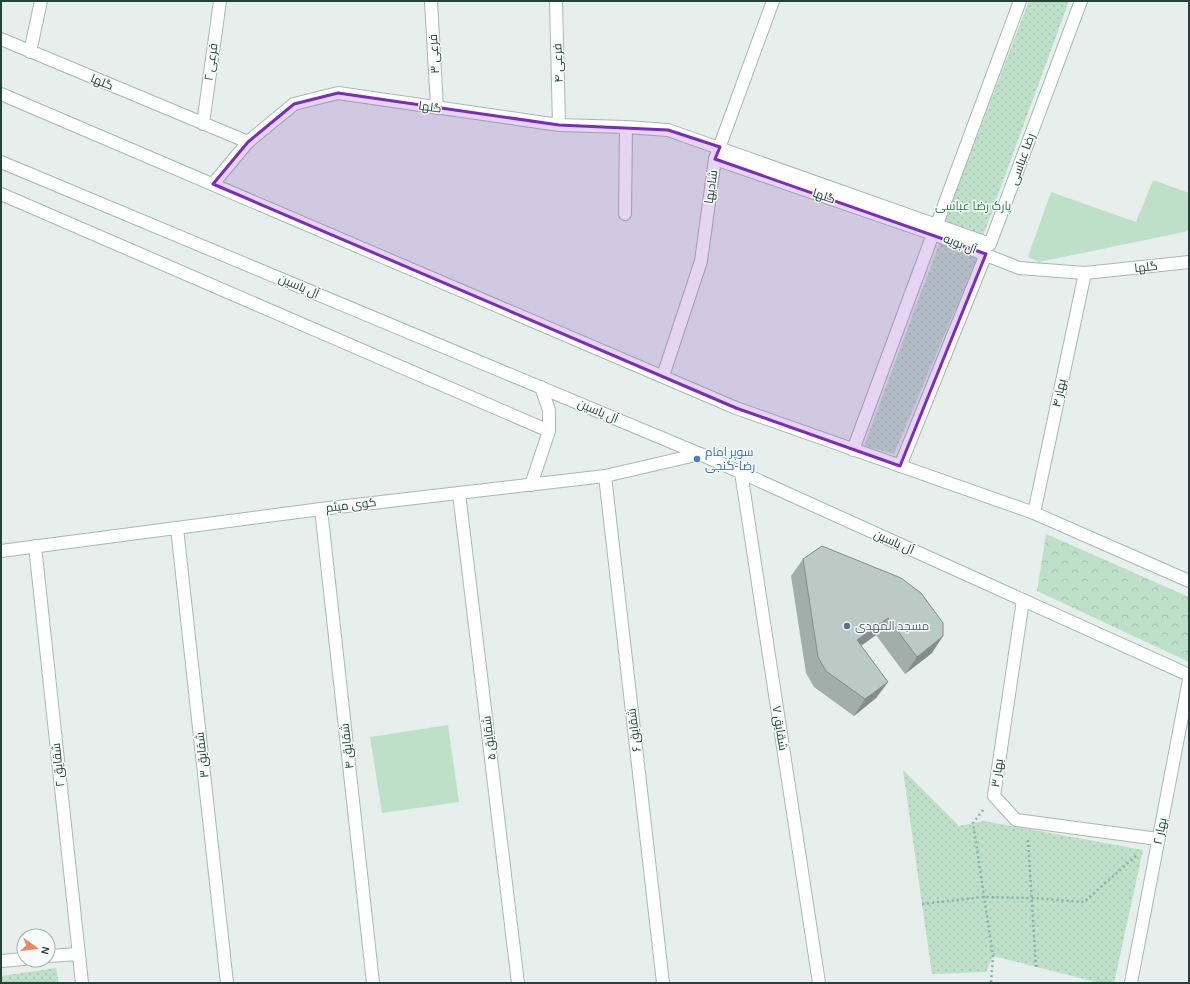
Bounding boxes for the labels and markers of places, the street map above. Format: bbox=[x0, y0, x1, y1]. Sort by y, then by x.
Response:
place label: سوپر امام رضا-گنجی bbox=[705, 445, 755, 473]
marker: سوپر امام رضا-گنجی bbox=[692, 454, 702, 464]
place label: مسجد المهدی bbox=[855, 619, 929, 633]
marker: مسجد المهدی bbox=[842, 621, 852, 631]

